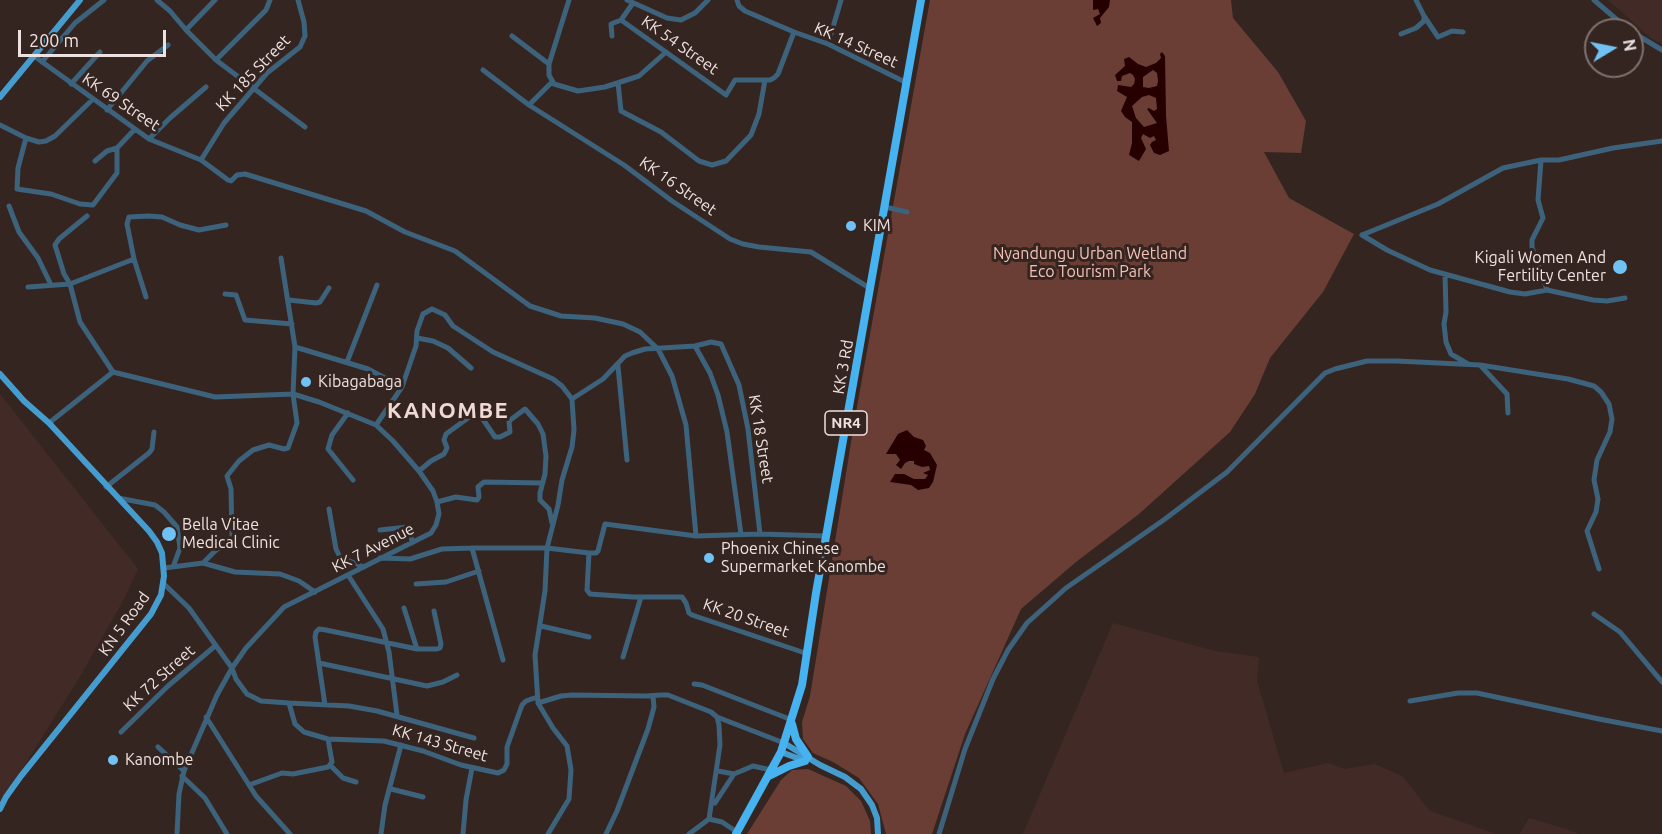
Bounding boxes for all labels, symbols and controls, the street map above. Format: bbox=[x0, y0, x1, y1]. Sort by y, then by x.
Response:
street label: KK 54 Street bbox=[638, 11, 722, 79]
scale bar bbox=[21, 18, 170, 56]
street label: KK 14 Street bbox=[811, 18, 901, 72]
north arrow bbox=[1584, 18, 1644, 78]
text: 200 m bbox=[29, 30, 79, 50]
street label: KK 185 Street bbox=[212, 31, 294, 115]
text: N bbox=[1620, 38, 1640, 53]
street label: KK 69 Street bbox=[79, 69, 163, 135]
street label: KK 16 Street bbox=[636, 152, 720, 220]
place label: KIM bbox=[863, 216, 891, 236]
marker: KIM bbox=[844, 219, 858, 233]
park label: Nyandungu Urban Wetland Eco Tourism Park bbox=[993, 244, 1187, 282]
place label: Kigali Women And Fertility Center bbox=[1475, 248, 1606, 286]
marker: Kigali Women And Fertility Center bbox=[1611, 258, 1629, 276]
street label: KK 3 Rd bbox=[829, 338, 857, 396]
place label: Kibagabaga bbox=[318, 372, 402, 392]
marker: Kibagabaga bbox=[299, 375, 313, 389]
street label: KK 18 Street bbox=[745, 393, 777, 485]
district label: KANOMBE bbox=[387, 398, 509, 424]
road number: NR4 bbox=[825, 411, 867, 435]
place label: Bella Vitae Medical Clinic bbox=[182, 515, 280, 553]
street label: KK 7 Avenue bbox=[329, 519, 417, 577]
marker: Bella Vitae Medical Clinic bbox=[160, 525, 178, 543]
place label: Phoenix Chinese Supermarket Kanombe bbox=[721, 539, 886, 577]
marker: Phoenix Chinese Supermarket Kanombe bbox=[702, 551, 716, 565]
street label: KN 5 Road bbox=[94, 588, 154, 660]
street label: KK 20 Street bbox=[701, 594, 791, 642]
street label: KK 72 Street bbox=[119, 641, 199, 715]
street label: KK 143 Street bbox=[390, 720, 490, 766]
place label: Kanombe bbox=[125, 750, 193, 770]
marker: Kanombe bbox=[106, 753, 120, 767]

